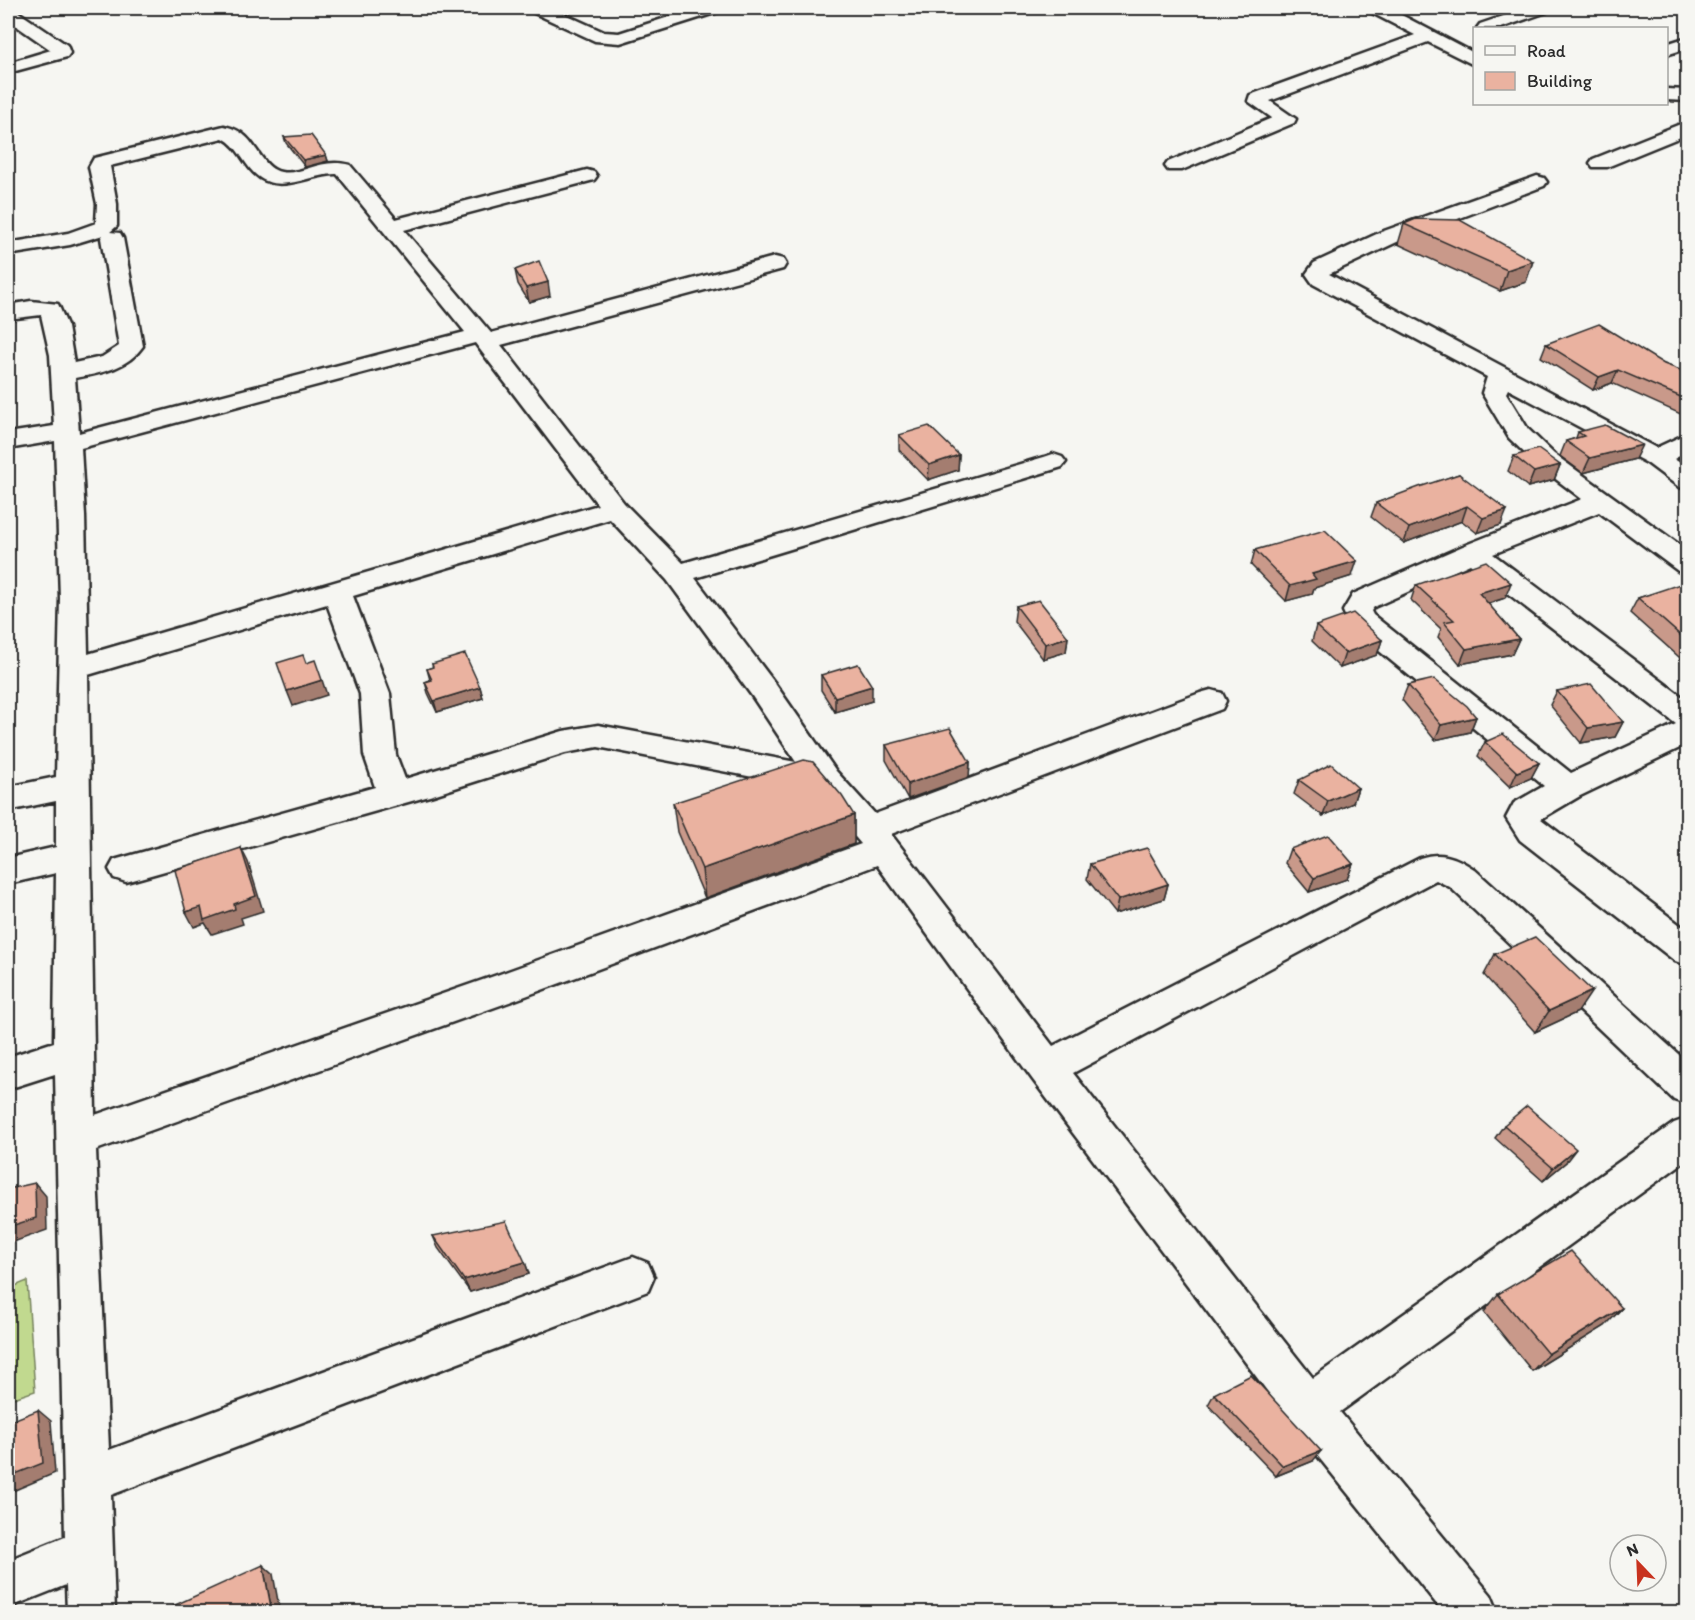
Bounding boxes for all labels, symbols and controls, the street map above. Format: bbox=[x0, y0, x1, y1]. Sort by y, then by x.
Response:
legend bbox=[1473, 27, 1668, 105]
text: Road bbox=[1527, 40, 1566, 62]
text: Building bbox=[1527, 70, 1593, 92]
north arrow bbox=[1608, 1533, 1668, 1593]
text: N bbox=[1624, 1539, 1641, 1561]

